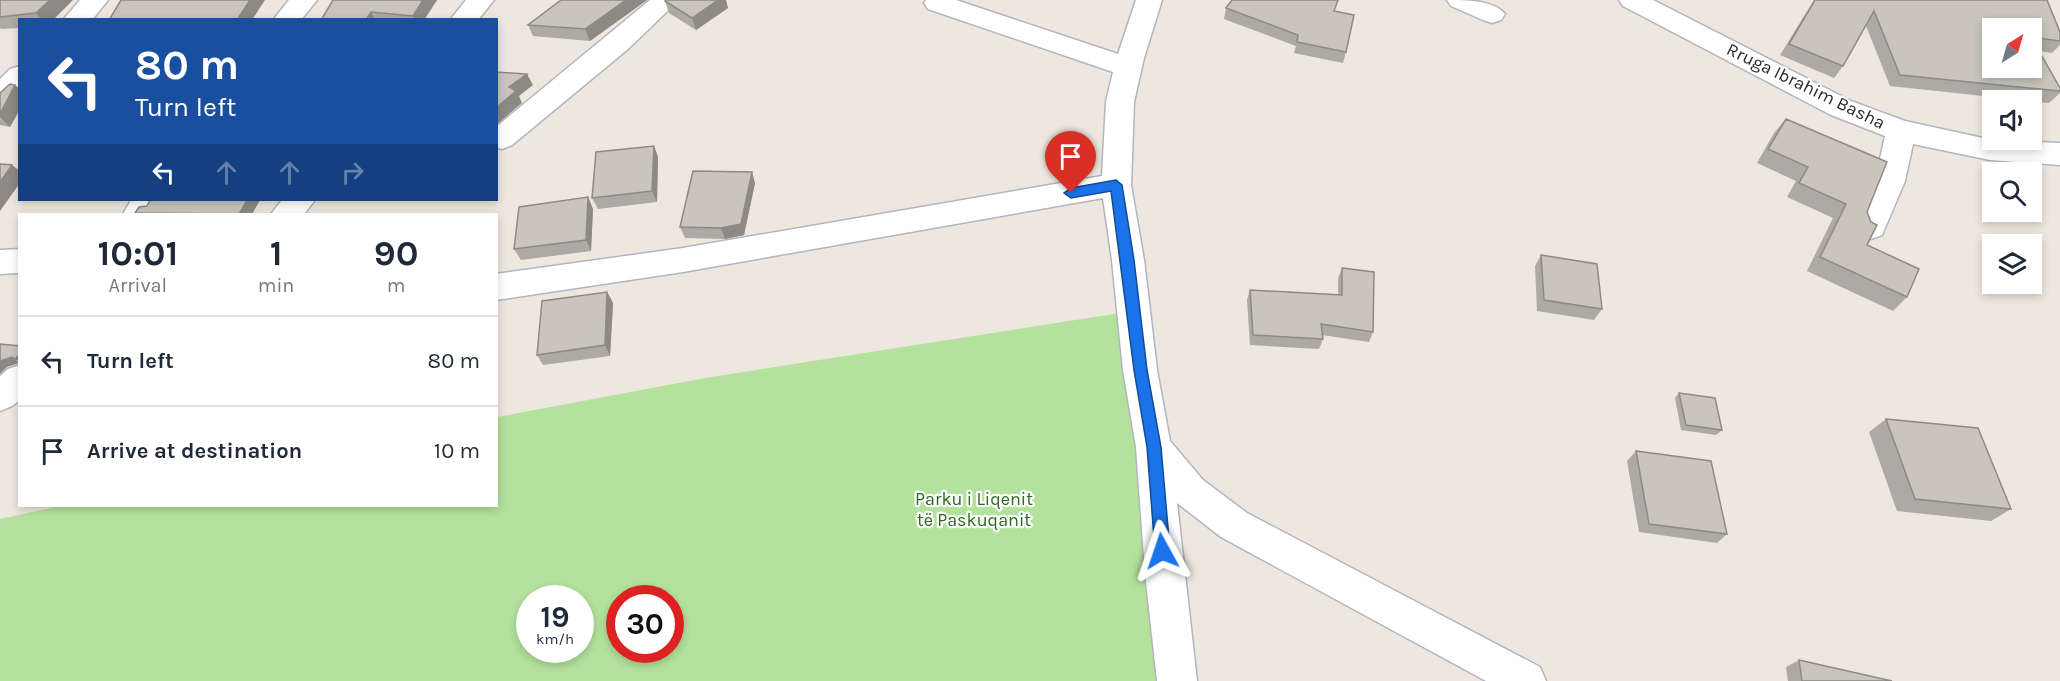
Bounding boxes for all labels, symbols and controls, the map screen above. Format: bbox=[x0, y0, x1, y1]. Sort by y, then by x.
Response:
north arrow bbox=[1982, 18, 2042, 78]
map controls bbox=[1982, 18, 2042, 294]
street label: Rruga Ibrahim Basha bbox=[1723, 38, 1889, 134]
text: 80 m bbox=[135, 40, 239, 90]
icon: left bbox=[36, 42, 114, 120]
button: sound bbox=[1982, 90, 2042, 150]
text: Turn left bbox=[135, 91, 236, 123]
pin bbox=[1045, 131, 1096, 193]
icon: arrive bbox=[1054, 140, 1087, 173]
icon: left bbox=[147, 156, 180, 189]
icon: ahead bbox=[210, 156, 243, 189]
icon: ahead bbox=[273, 156, 306, 189]
icon: right bbox=[336, 156, 369, 189]
button: search bbox=[1982, 162, 2042, 222]
text: 10:01 bbox=[97, 232, 178, 274]
text: 1 bbox=[270, 232, 283, 274]
text: 90 bbox=[374, 232, 419, 274]
button: layers bbox=[1982, 234, 2042, 294]
text: Arrival bbox=[109, 274, 167, 297]
text: min bbox=[258, 274, 294, 297]
text: m bbox=[387, 274, 406, 297]
icon: left bbox=[36, 345, 69, 378]
text: Turn left bbox=[87, 348, 174, 374]
text: 80 m bbox=[428, 348, 480, 374]
icon: arrive bbox=[36, 435, 69, 468]
text: Arrive at destination bbox=[87, 438, 302, 464]
text: 10 m bbox=[434, 438, 480, 464]
park label: Parku i Liqenit të Paskuqanit bbox=[915, 488, 1033, 531]
position arrow bbox=[1130, 519, 1194, 583]
speed limit sign: 30 bbox=[606, 585, 684, 663]
text: 19 bbox=[540, 599, 569, 635]
text: km/h bbox=[536, 630, 574, 648]

